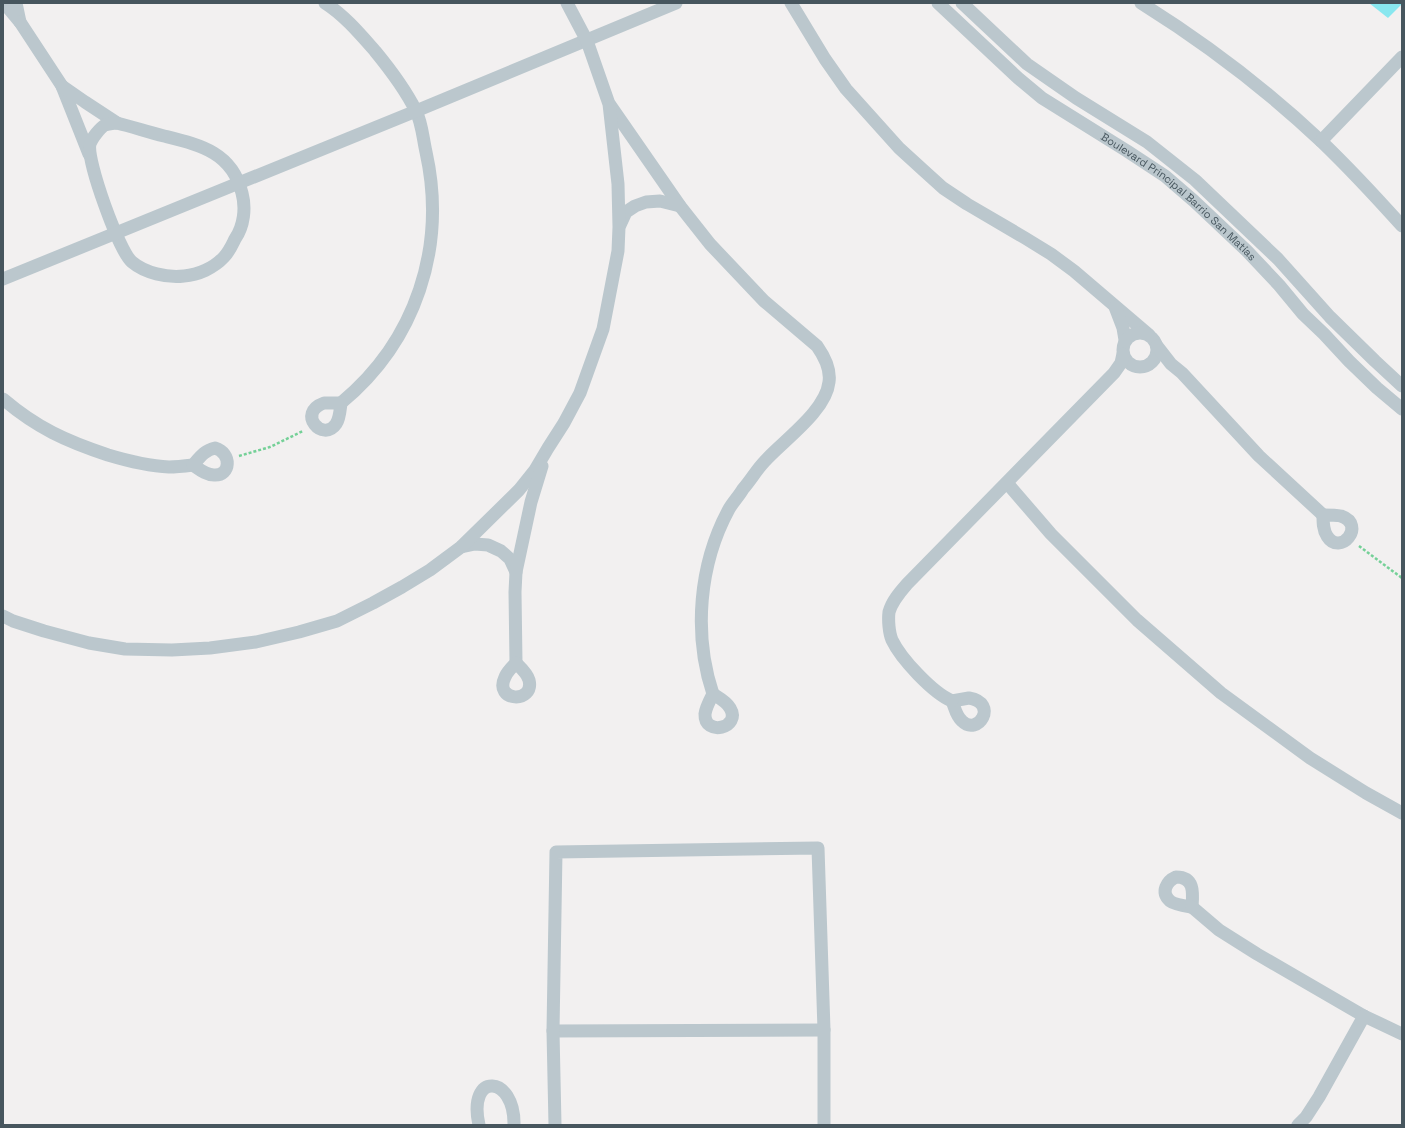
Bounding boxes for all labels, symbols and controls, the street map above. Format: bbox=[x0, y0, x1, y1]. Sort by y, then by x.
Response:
street label: Boulevard Principal Barrio San Matías bbox=[1098, 130, 1259, 264]

